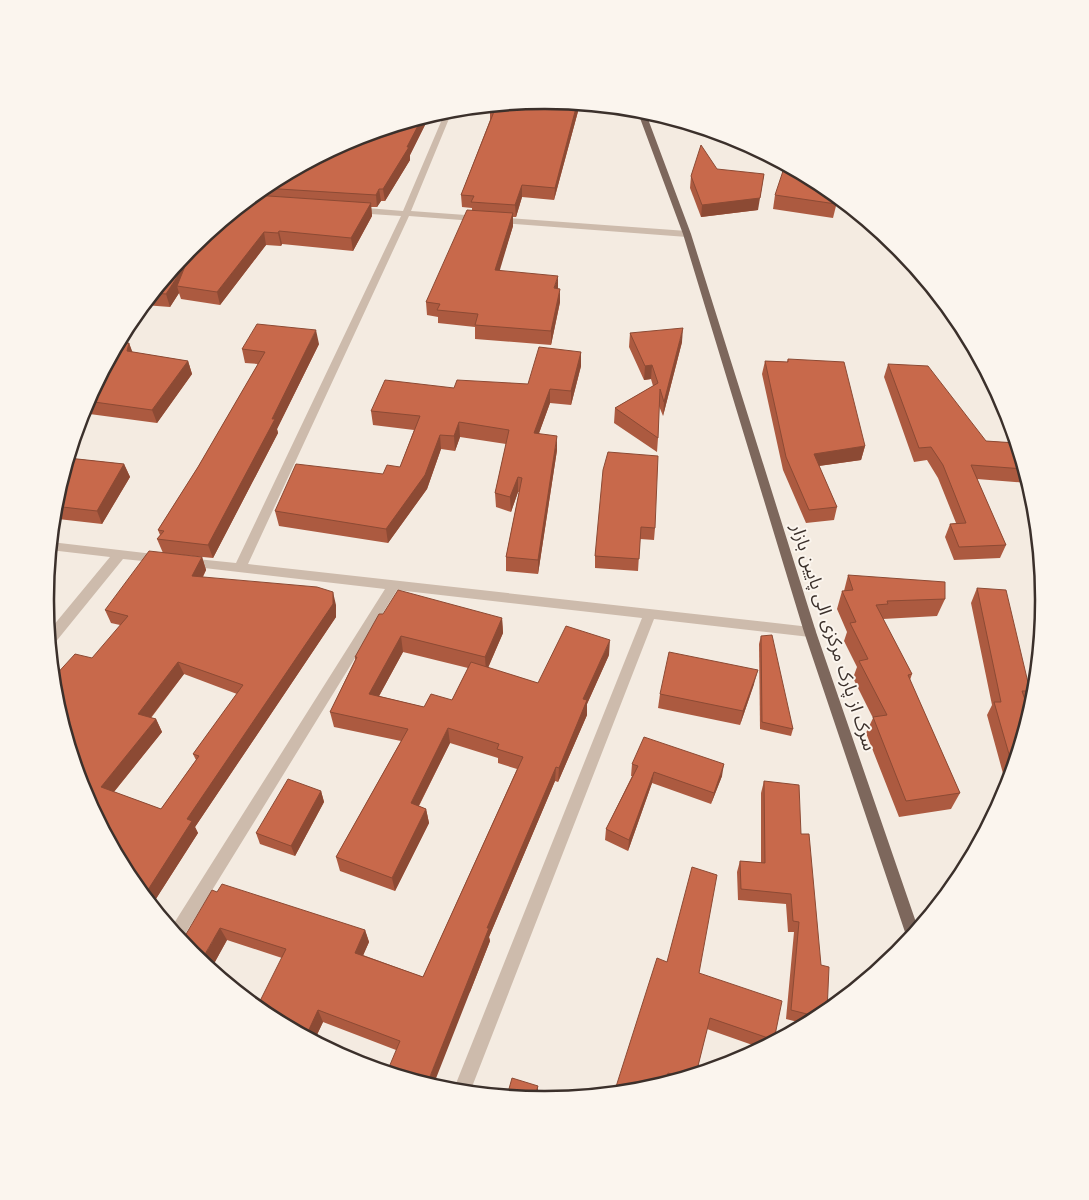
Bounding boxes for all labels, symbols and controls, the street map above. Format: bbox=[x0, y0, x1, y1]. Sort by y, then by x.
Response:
street label: سرک از پارک مرکزی الی پایین بازار bbox=[785, 519, 883, 754]

